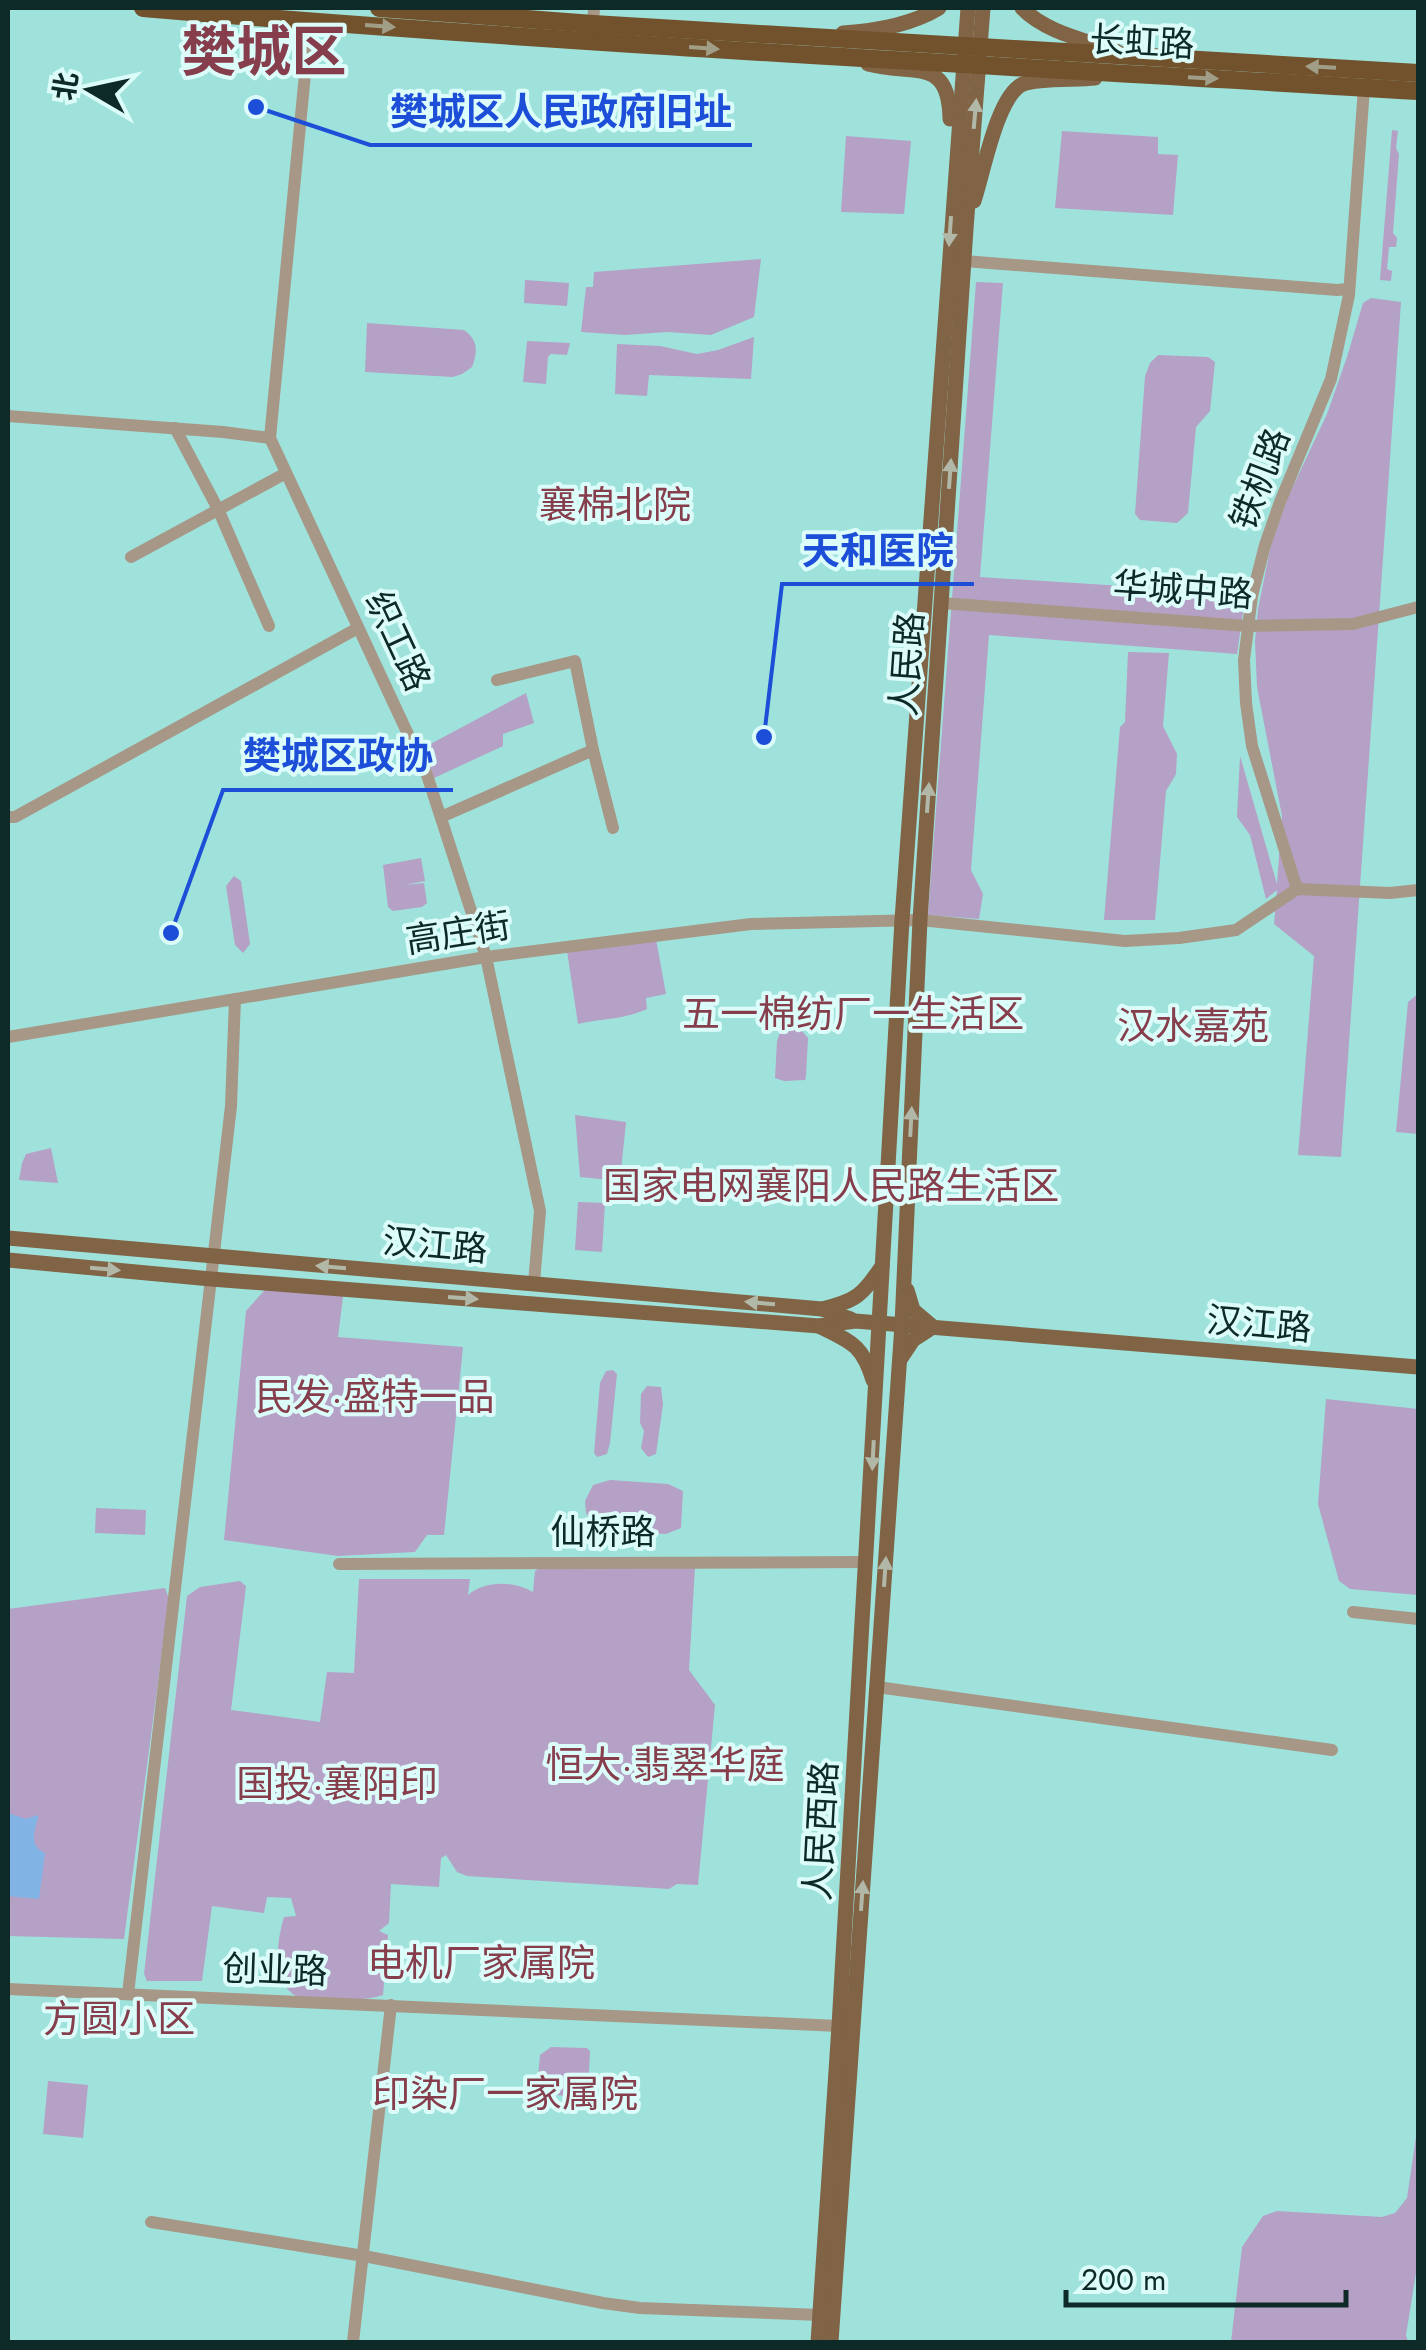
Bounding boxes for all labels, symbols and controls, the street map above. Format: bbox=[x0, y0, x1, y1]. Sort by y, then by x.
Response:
district label: 樊城区 bbox=[181, 12, 347, 92]
street label: 长虹路 bbox=[1088, 14, 1196, 70]
one-way arrow bbox=[364, 19, 396, 35]
north arrow bbox=[40, 40, 140, 140]
one-way arrow bbox=[689, 40, 721, 56]
one-way arrow bbox=[1305, 59, 1337, 75]
text: 北 bbox=[43, 69, 88, 103]
one-way arrow bbox=[1188, 70, 1220, 86]
callout: 樊城区人民政府旧址 bbox=[370, 77, 752, 145]
text: 樊城区人民政府旧址 bbox=[390, 84, 732, 139]
one-way arrow bbox=[968, 98, 984, 130]
one-way arrow bbox=[942, 215, 958, 247]
street label: 铁机路 bbox=[1218, 421, 1302, 537]
one-way arrow bbox=[942, 457, 958, 489]
district label: 襄棉北院 bbox=[539, 477, 691, 532]
callout: 天和医院 bbox=[782, 516, 974, 584]
text: 天和医院 bbox=[802, 523, 954, 578]
street label: 华城中路 bbox=[1111, 560, 1255, 620]
street label: 织工路 bbox=[353, 583, 443, 699]
street label: 人民路 bbox=[878, 610, 936, 718]
callout: 樊城区政协 bbox=[223, 722, 453, 790]
text: 樊城区政协 bbox=[243, 728, 433, 783]
one-way arrow bbox=[920, 781, 936, 813]
street label: 高庄街 bbox=[402, 900, 514, 966]
district label: 五一棉纺厂一生活区 bbox=[682, 986, 1024, 1041]
district label: 汉水嘉苑 bbox=[1117, 998, 1269, 1053]
one-way arrow bbox=[903, 1106, 919, 1138]
district label: 国家电网襄阳人民路生活区 bbox=[603, 1158, 1059, 1213]
street label: 汉江路 bbox=[381, 1216, 489, 1274]
one-way arrow bbox=[315, 1258, 347, 1274]
one-way arrow bbox=[89, 1261, 121, 1277]
one-way arrow bbox=[448, 1291, 480, 1307]
one-way arrow bbox=[743, 1295, 775, 1311]
street label: 汉江路 bbox=[1205, 1295, 1313, 1353]
district label: 民发·盛特一品 bbox=[255, 1369, 495, 1424]
one-way arrow bbox=[865, 1439, 881, 1471]
street label: 仙桥路 bbox=[550, 1507, 656, 1557]
one-way arrow bbox=[877, 1555, 893, 1587]
district label: 恒大·翡翠华庭 bbox=[545, 1737, 785, 1792]
district label: 国投·襄阳印 bbox=[236, 1756, 438, 1811]
street label: 人民西路 bbox=[792, 1760, 850, 1902]
one-way arrow bbox=[855, 1880, 871, 1912]
district label: 电机厂家属院 bbox=[367, 1935, 595, 1990]
street label: 创业路 bbox=[222, 1943, 328, 1997]
district label: 方圆小区 bbox=[43, 1991, 195, 2046]
district label: 印染厂一家属院 bbox=[372, 2066, 638, 2121]
scale bar bbox=[1066, 2245, 1346, 2307]
text: 200 m bbox=[1081, 2258, 1166, 2301]

